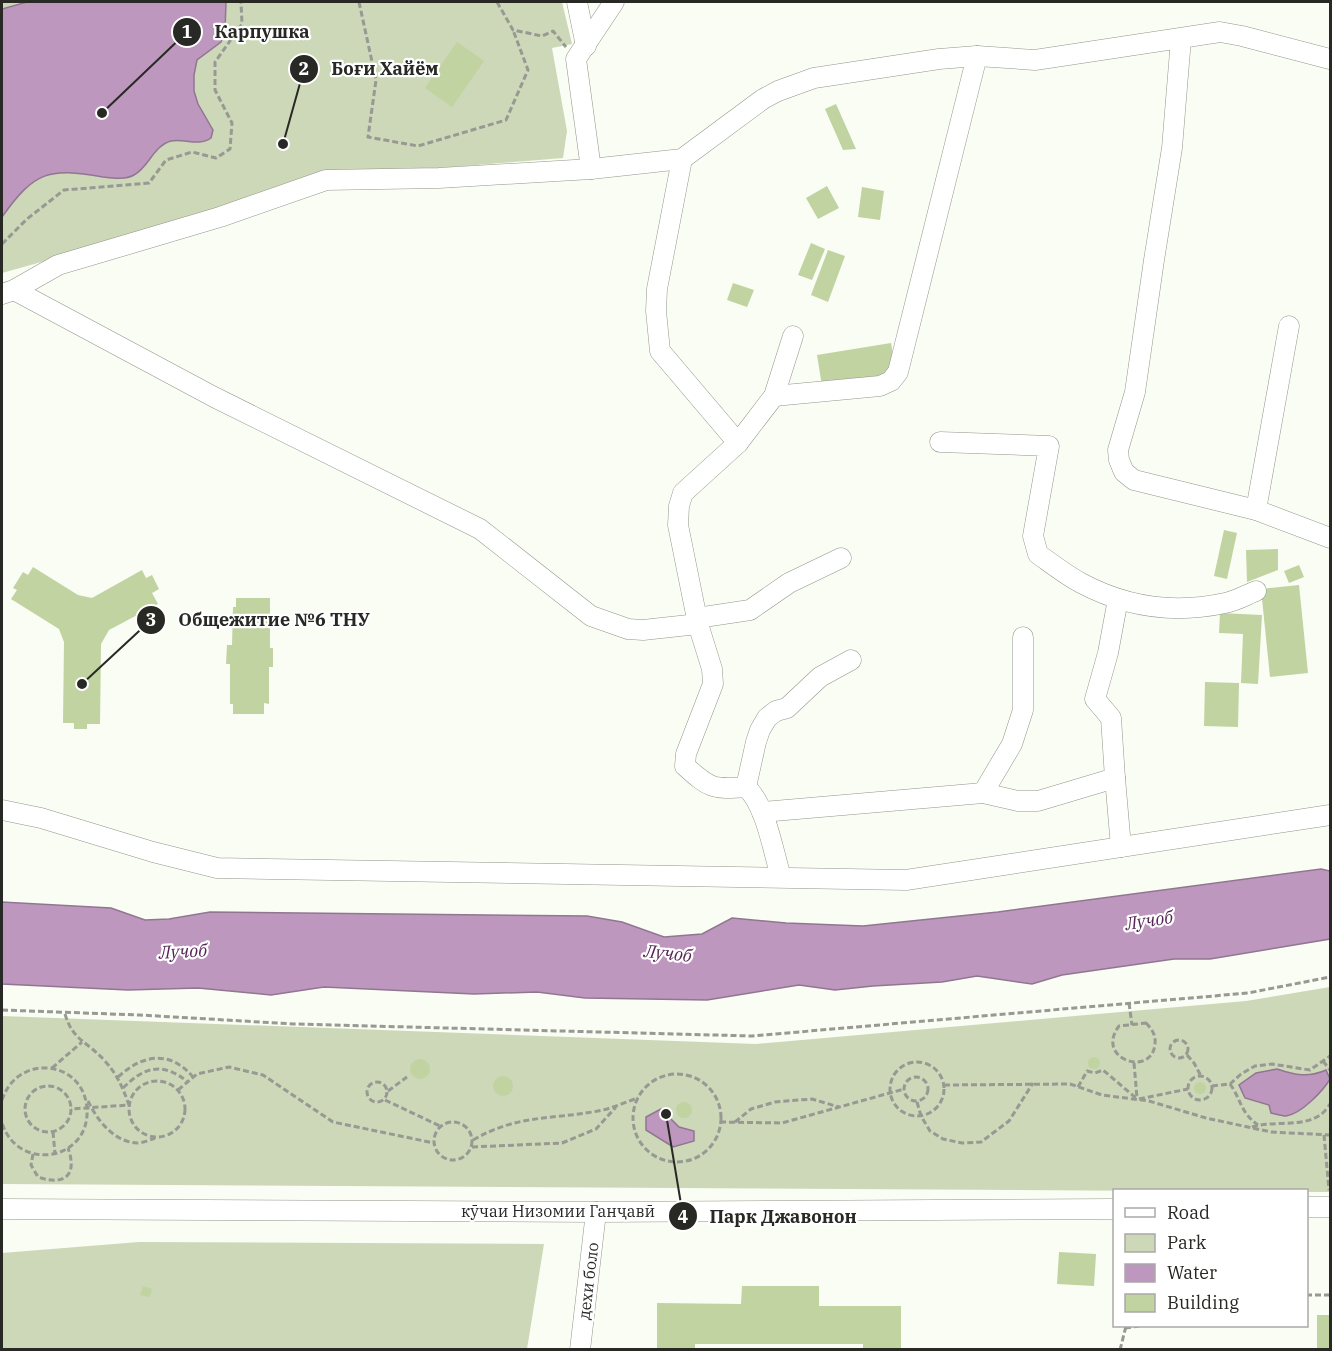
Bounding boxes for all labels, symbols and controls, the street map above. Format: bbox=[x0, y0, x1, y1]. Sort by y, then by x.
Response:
callout: Карпушка bbox=[172, 14, 321, 50]
text: 1 bbox=[182, 20, 193, 43]
text: Карпушка bbox=[214, 20, 310, 43]
callout: Боғи Хайём bbox=[289, 51, 450, 87]
text: 2 bbox=[299, 57, 309, 80]
text: Боғи Хайём bbox=[331, 57, 439, 80]
callout: Общежитие №6 ТНУ bbox=[136, 602, 381, 638]
text: 3 bbox=[146, 608, 156, 631]
text: Общежитие №6 ТНУ bbox=[178, 608, 370, 631]
water label: Лучоб bbox=[1122, 905, 1176, 935]
water label: Лучоб bbox=[157, 938, 209, 964]
water label: Лучоб bbox=[642, 939, 694, 967]
legend bbox=[1113, 1189, 1308, 1327]
callout: Парк Джавонон bbox=[668, 1198, 869, 1234]
street label: кӯчаи Низомии Ганҷавӣ bbox=[461, 1201, 655, 1221]
text: Road bbox=[1167, 1201, 1210, 1224]
text: 4 bbox=[678, 1205, 689, 1228]
text: Парк Джавонон bbox=[709, 1205, 857, 1228]
text: Park bbox=[1167, 1231, 1207, 1254]
street label: дехи боло bbox=[573, 1241, 603, 1321]
text: Water bbox=[1167, 1261, 1217, 1284]
text: Building bbox=[1167, 1291, 1239, 1314]

